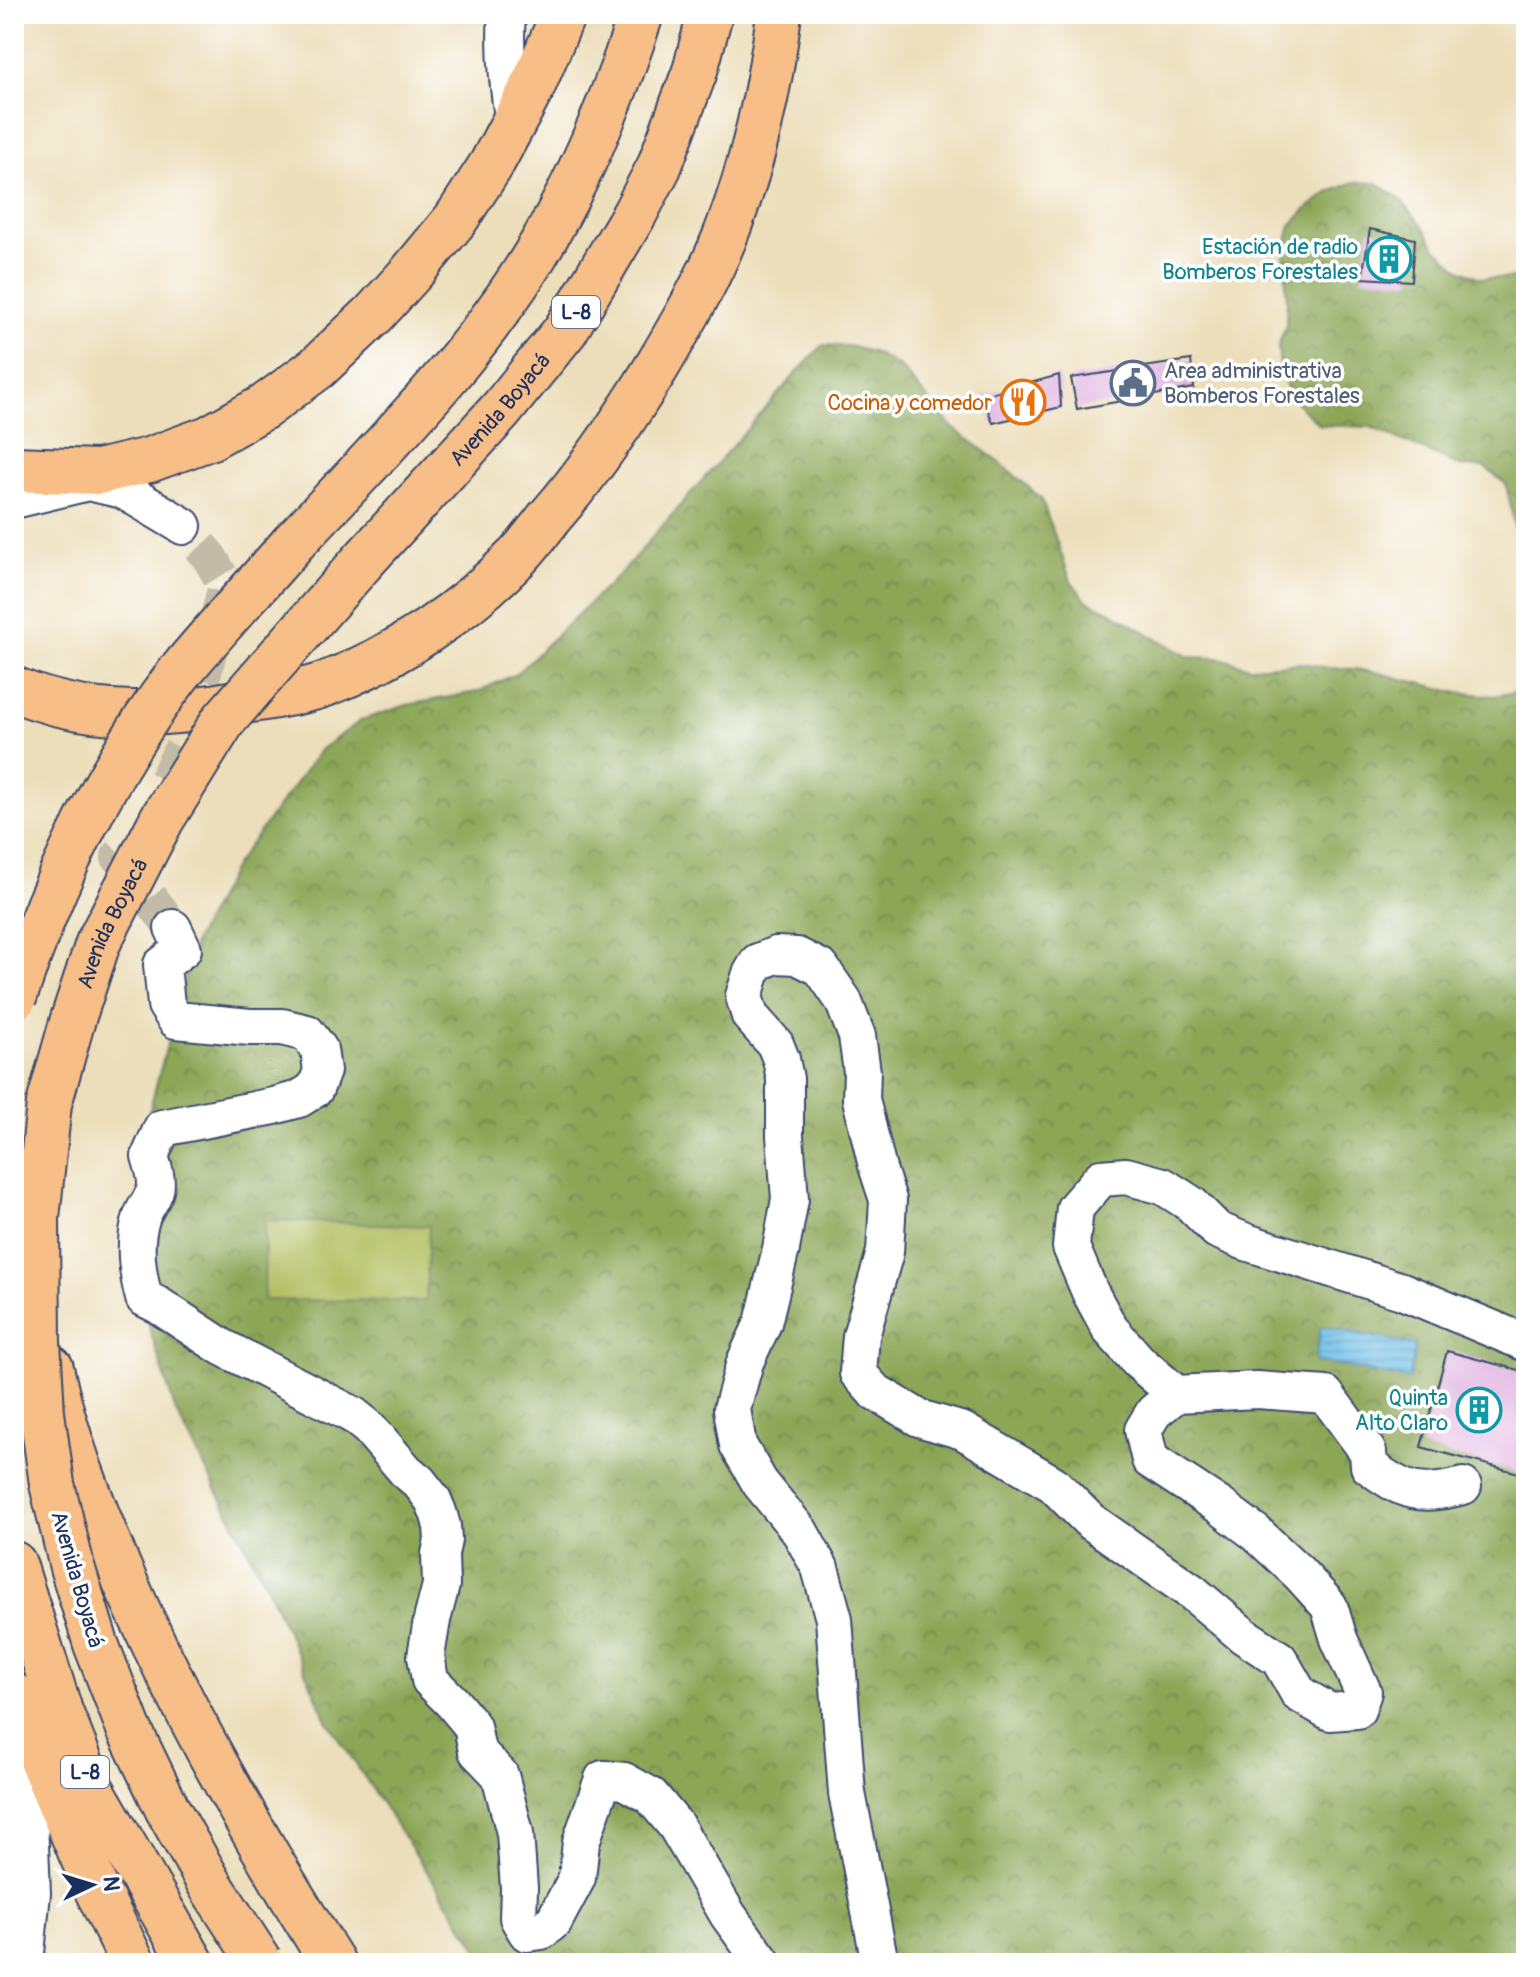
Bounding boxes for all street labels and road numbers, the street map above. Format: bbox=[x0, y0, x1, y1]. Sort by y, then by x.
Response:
road number: L-8 bbox=[552, 296, 600, 328]
street label: Avenida Boyacá bbox=[444, 348, 557, 473]
street label: Avenida Boyacá bbox=[71, 854, 154, 992]
street label: Avenida Boyacá bbox=[44, 1508, 110, 1651]
road number: L-8 bbox=[61, 1756, 109, 1788]

